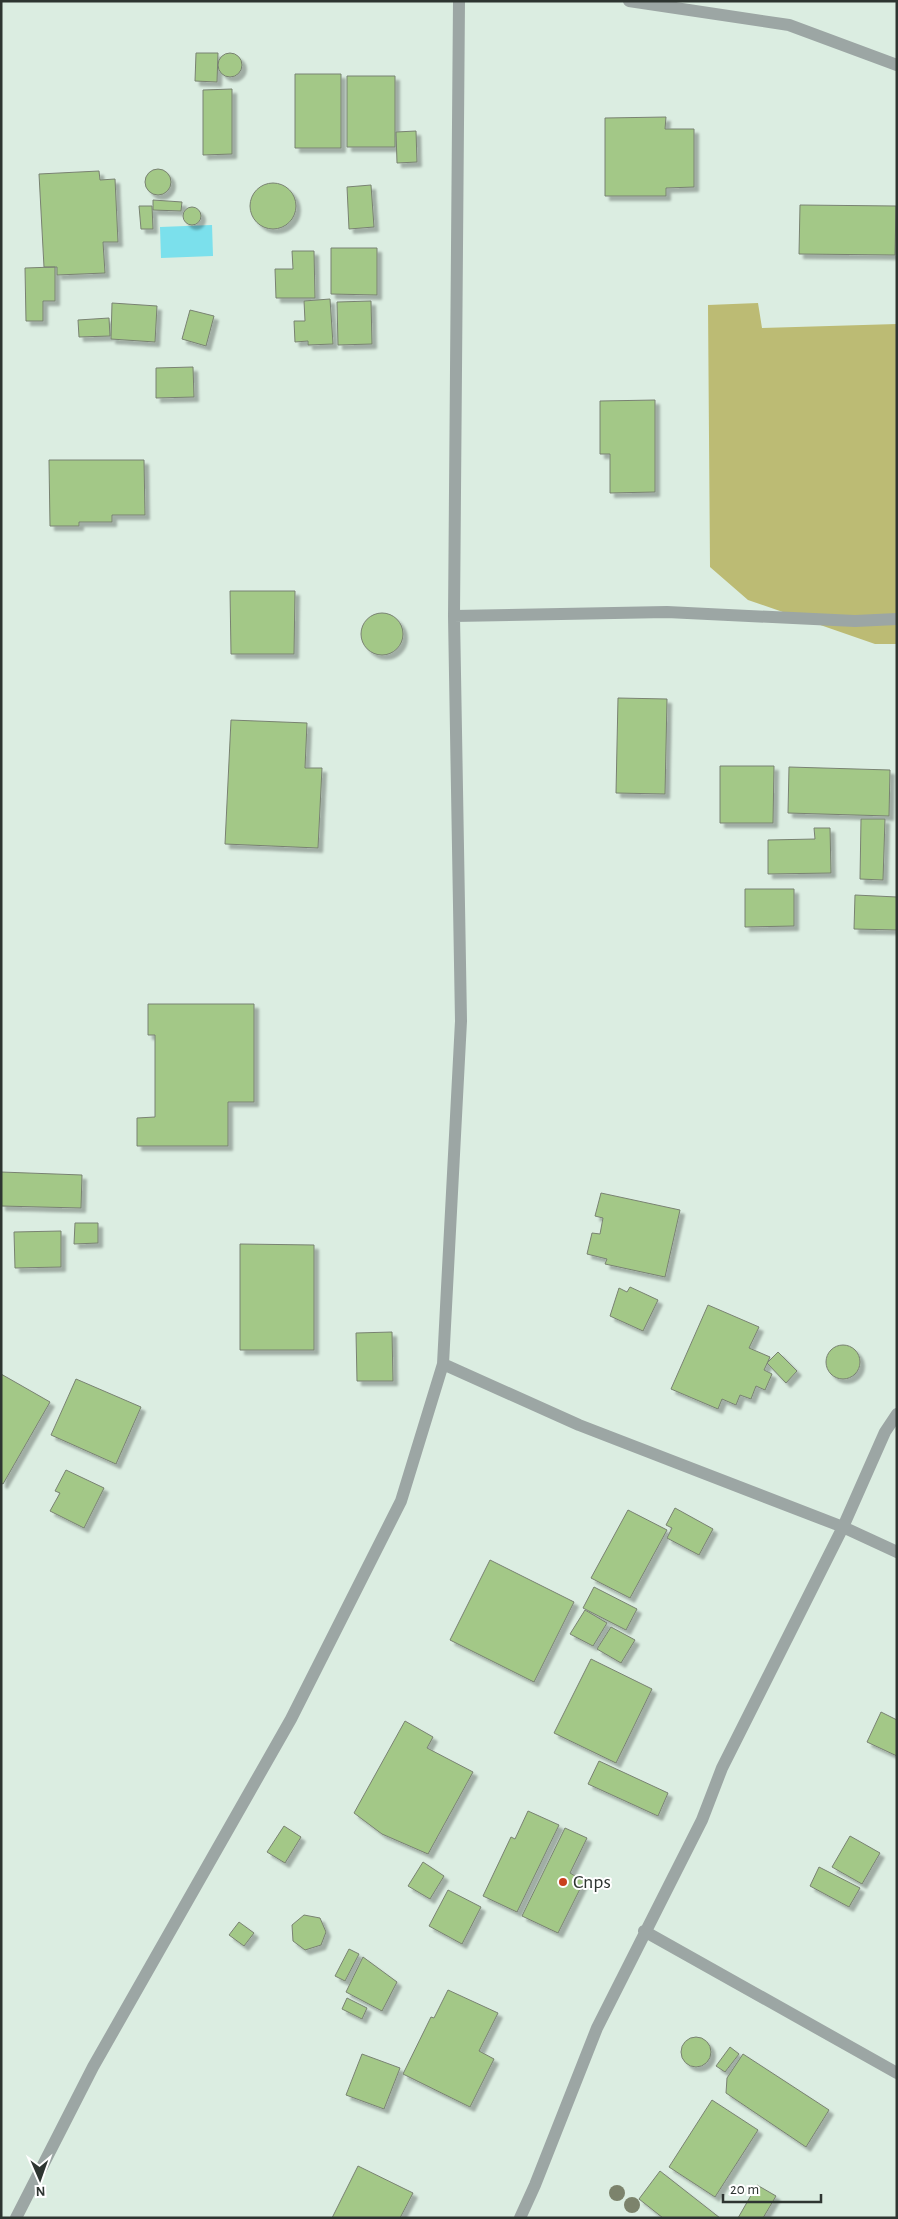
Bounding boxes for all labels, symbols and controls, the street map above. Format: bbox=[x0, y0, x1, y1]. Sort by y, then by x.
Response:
place label: Cnps bbox=[573, 1872, 611, 1892]
marker: Cnps bbox=[557, 1876, 569, 1888]
north arrow bbox=[15, 2154, 65, 2204]
scale bar bbox=[723, 2172, 820, 2204]
text: 20 m bbox=[730, 2182, 759, 2197]
text: N bbox=[35, 2184, 46, 2198]

